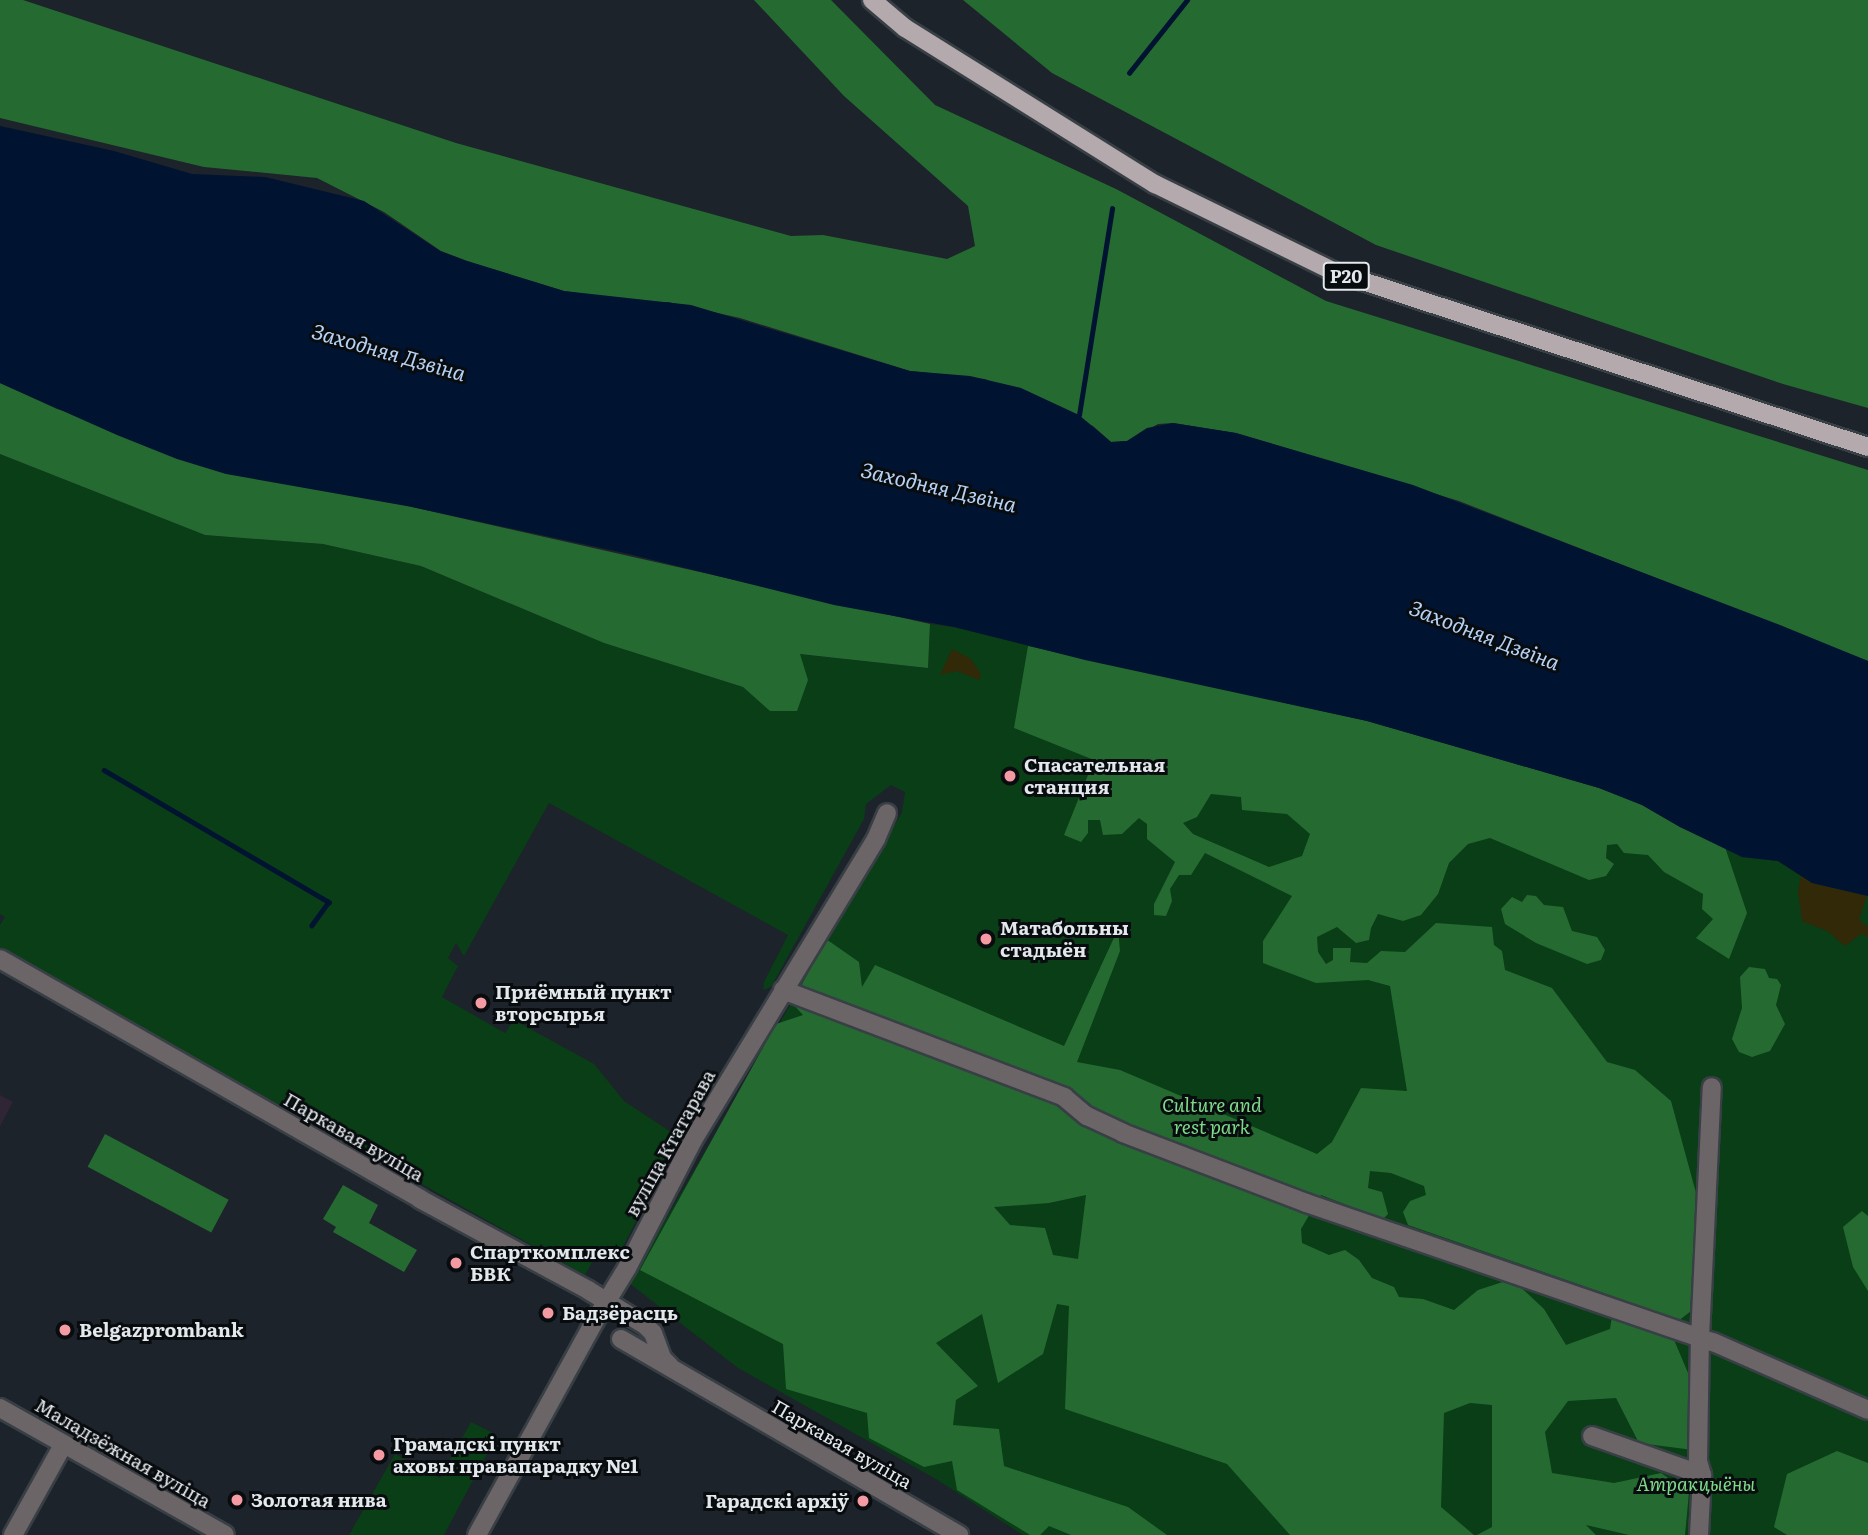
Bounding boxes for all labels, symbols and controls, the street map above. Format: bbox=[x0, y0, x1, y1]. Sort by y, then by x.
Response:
road number: Р20 bbox=[1322, 262, 1370, 290]
water label: Заходняя Дзвіна bbox=[309, 317, 469, 385]
water label: Заходняя Дзвіна bbox=[859, 456, 1019, 516]
water label: Заходняя Дзвіна bbox=[1406, 594, 1564, 674]
place label: Спасательная станция bbox=[1024, 754, 1165, 798]
marker: Спасательная станция bbox=[1002, 768, 1018, 784]
place label: Матабольны стадыён bbox=[1000, 917, 1129, 961]
marker: Матабольны стадыён bbox=[978, 931, 994, 947]
place label: Приёмный пункт вторсырья bbox=[495, 981, 672, 1025]
marker: Приёмный пункт вторсырья bbox=[473, 995, 489, 1011]
street label: вуліца Ктатарава bbox=[620, 1066, 720, 1220]
street label: Паркавая вуліца bbox=[280, 1088, 428, 1186]
park label: Culture and rest park bbox=[1162, 1094, 1262, 1138]
place label: Спарткомплекс БВК bbox=[470, 1241, 630, 1285]
marker: Спарткомплекс БВК bbox=[448, 1255, 464, 1271]
place label: Бадзёрасць bbox=[562, 1302, 678, 1324]
marker: Бадзёрасць bbox=[540, 1305, 556, 1321]
place label: Belgazprombank bbox=[79, 1319, 244, 1341]
marker: Belgazprombank bbox=[57, 1322, 73, 1338]
street label: Маладзёжная вуліца bbox=[31, 1393, 215, 1513]
street label: Паркавая вуліца bbox=[768, 1395, 916, 1493]
place label: Грамадскі пункт аховы правапарадку №1 bbox=[393, 1433, 638, 1477]
marker: Грамадскі пункт аховы правапарадку №1 bbox=[371, 1447, 387, 1463]
park label: Атракцыёны bbox=[1636, 1473, 1756, 1495]
place label: Золотая нива bbox=[251, 1489, 387, 1511]
place label: Гарадскі архіў bbox=[705, 1490, 849, 1512]
marker: Золотая нива bbox=[229, 1492, 245, 1508]
marker: Гарадскі архіў bbox=[855, 1493, 871, 1509]

